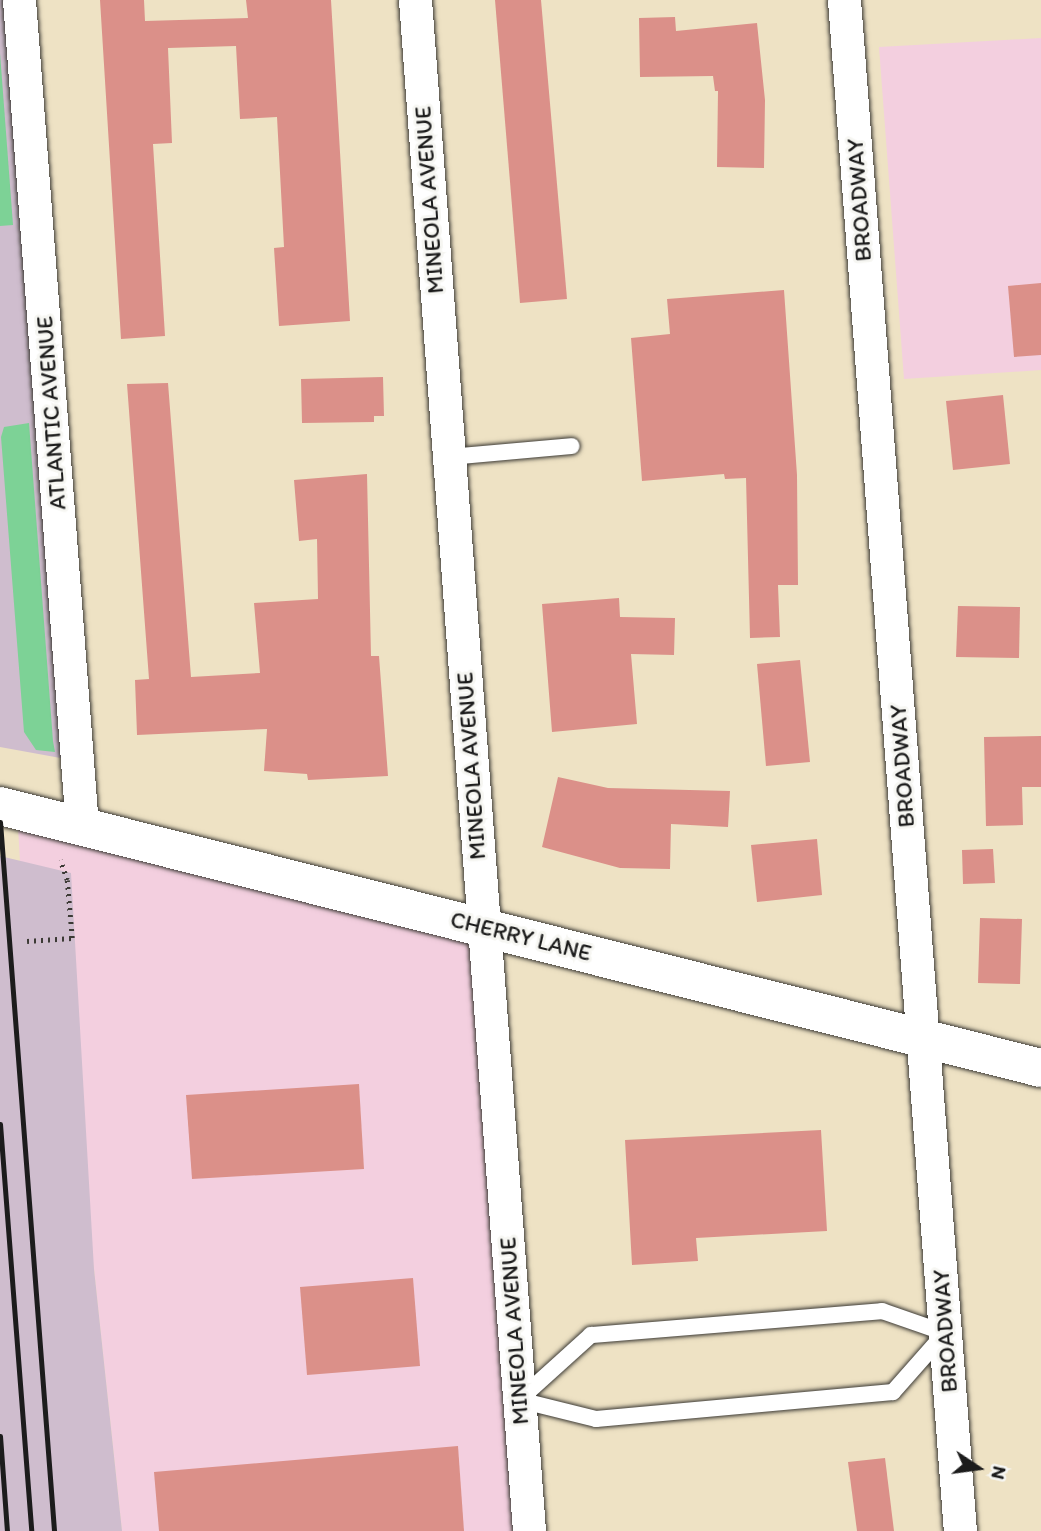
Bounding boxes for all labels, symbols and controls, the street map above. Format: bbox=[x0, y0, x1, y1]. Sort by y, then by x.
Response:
street label: MINEOLA AVENUE bbox=[409, 106, 449, 294]
street label: BROADWAY bbox=[841, 138, 877, 262]
street label: ATLANTIC AVENUE bbox=[30, 316, 72, 510]
street label: MINEOLA AVENUE bbox=[451, 672, 491, 860]
street label: BROADWAY bbox=[884, 704, 920, 828]
street label: CHERRY LANE bbox=[448, 905, 594, 967]
street label: MINEOLA AVENUE bbox=[494, 1237, 534, 1425]
street label: BROADWAY bbox=[927, 1269, 963, 1393]
north arrow bbox=[943, 1433, 1013, 1503]
text: N bbox=[986, 1464, 1012, 1482]

